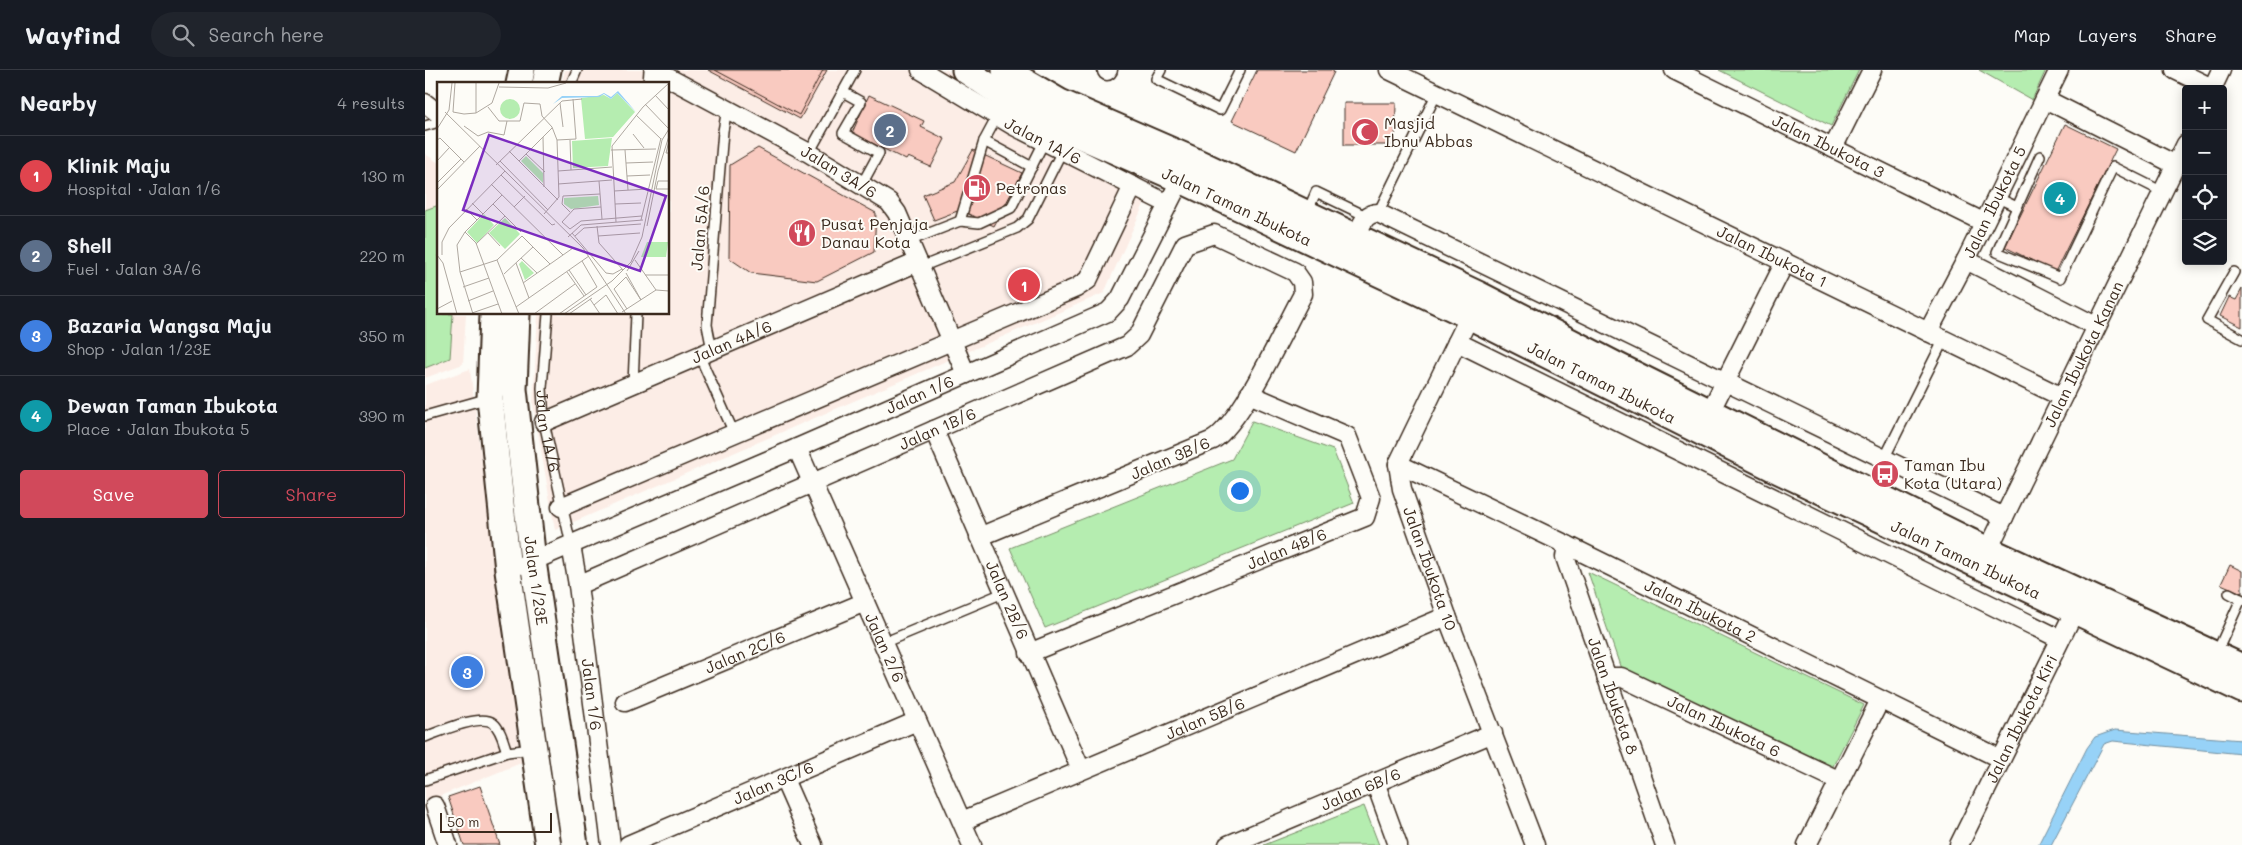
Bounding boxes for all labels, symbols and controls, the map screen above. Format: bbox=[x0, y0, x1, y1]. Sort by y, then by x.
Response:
search box bbox=[151, 12, 501, 57]
text: Wayfind bbox=[25, 19, 121, 50]
icon: search bbox=[169, 21, 197, 49]
text: Search here bbox=[209, 22, 324, 47]
text: Map bbox=[2014, 23, 2050, 47]
text: Layers bbox=[2078, 23, 2137, 47]
text: Share bbox=[2165, 23, 2217, 47]
inset map bbox=[437, 82, 670, 315]
map controls bbox=[2182, 85, 2227, 265]
button: + bbox=[2182, 85, 2227, 130]
text: Nearby bbox=[20, 89, 97, 116]
text: 4 results bbox=[337, 92, 405, 113]
street label: Jalan Ibukota 3 bbox=[1769, 109, 1888, 182]
pin: 2 bbox=[874, 111, 906, 149]
street label: Jalan 1A/6 bbox=[1001, 112, 1085, 168]
place label: Masjid Ibnu Abbas bbox=[1384, 112, 1473, 151]
mosque icon: Masjid Ibnu Abbas bbox=[1350, 117, 1380, 147]
button: − bbox=[2182, 130, 2227, 175]
street label: Jalan 3A/6 bbox=[798, 140, 881, 202]
street label: Jalan Ibukota 5 bbox=[1958, 142, 2030, 261]
text: Klinik Maju bbox=[67, 153, 171, 178]
street label: Jalan Taman Ibukota bbox=[1159, 162, 1316, 250]
text: 1 bbox=[32, 165, 40, 186]
text: 130 m bbox=[361, 165, 405, 186]
fuel station icon: Petronas bbox=[962, 173, 992, 203]
button: locate bbox=[2182, 175, 2227, 220]
place label: Petronas bbox=[996, 177, 1067, 198]
text: Hospital · Jalan 1/6 bbox=[67, 178, 221, 199]
pin: 4 bbox=[2044, 179, 2076, 217]
street label: Jalan 5A/6 bbox=[685, 185, 714, 271]
place label: Pusat Penjaja Danau Kota bbox=[821, 213, 929, 252]
restaurant icon: Pusat Penjaja Danau Kota bbox=[787, 218, 817, 248]
street label: Jalan Ibukota 1 bbox=[1714, 220, 1831, 291]
button: layers bbox=[2182, 220, 2227, 265]
text: Shell bbox=[67, 233, 112, 258]
text: 2 bbox=[32, 245, 40, 266]
text: 220 m bbox=[359, 245, 405, 266]
text: Fuel · Jalan 3A/6 bbox=[67, 258, 201, 279]
pin: 1 bbox=[1008, 266, 1040, 304]
street label: Jalan Ibukota Kanan bbox=[2038, 277, 2128, 431]
text: Bazaria Wangsa Maju bbox=[67, 313, 272, 338]
street label: Jalan 4A/6 bbox=[688, 315, 775, 368]
text: 3 bbox=[31, 325, 41, 346]
text: 350 m bbox=[359, 325, 405, 346]
street label: Jalan Taman Ibukota bbox=[1524, 336, 1680, 428]
text: Shop · Jalan 1/23E bbox=[67, 338, 211, 359]
street label: Jalan 1/6 bbox=[882, 370, 957, 418]
street label: Jalan 1A/6 bbox=[532, 390, 566, 474]
text: Dewan Taman Ibukota bbox=[67, 393, 278, 418]
street label: Jalan 1B/6 bbox=[895, 402, 979, 454]
text: 4 bbox=[31, 405, 41, 426]
text: 390 m bbox=[358, 405, 405, 426]
text: Place · Jalan Ibukota 5 bbox=[67, 418, 249, 439]
street label: Jalan 3B/6 bbox=[1127, 431, 1213, 484]
place label: Taman Ibu Kota (Utara) bbox=[1904, 454, 2002, 493]
bus stop icon: Taman Ibu Kota (Utara) bbox=[1870, 459, 1900, 489]
button: Save bbox=[20, 470, 208, 518]
button: Share bbox=[218, 470, 405, 518]
your location bbox=[1227, 478, 1253, 504]
street label: Jalan Ibukota 10 bbox=[1399, 504, 1463, 633]
street label: Jalan Taman Ibukota bbox=[1888, 515, 2045, 603]
street label: Jalan 4B/6 bbox=[1244, 523, 1329, 574]
street label: Jalan 1/23E bbox=[520, 535, 553, 627]
street label: Jalan 2B/6 bbox=[982, 557, 1034, 642]
street label: Jalan Ibukota 2 bbox=[1641, 574, 1760, 647]
street label: Jalan 2/6 bbox=[861, 609, 910, 685]
street label: Jalan 2C/6 bbox=[701, 625, 788, 678]
street label: Jalan Ibukota 8 bbox=[1584, 634, 1644, 757]
street label: Jalan Ibukota Kiri bbox=[1980, 651, 2061, 786]
pin: 3 bbox=[451, 653, 483, 691]
street label: Jalan 1/6 bbox=[577, 657, 607, 731]
street label: Jalan Ibukota 6 bbox=[1664, 690, 1784, 761]
street label: Jalan 5B/6 bbox=[1162, 692, 1248, 744]
street label: Jalan 3C/6 bbox=[729, 756, 817, 809]
street label: Jalan 6B/6 bbox=[1317, 762, 1403, 815]
scale bar bbox=[440, 810, 553, 833]
text: 50 m bbox=[447, 812, 479, 831]

